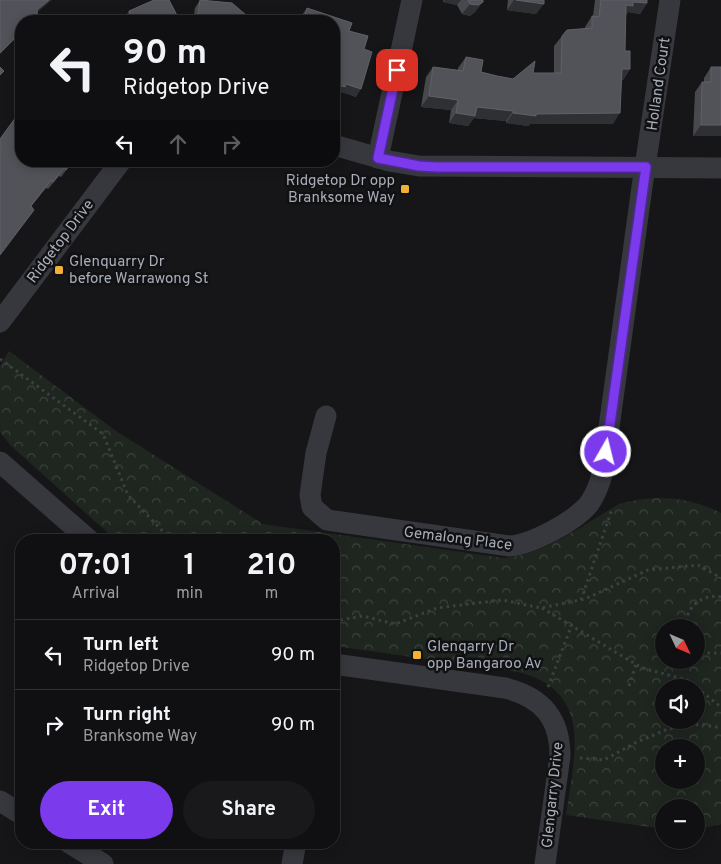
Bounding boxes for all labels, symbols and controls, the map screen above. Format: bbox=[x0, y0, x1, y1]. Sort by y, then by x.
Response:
text: 90 m bbox=[123, 32, 207, 76]
icon: left bbox=[40, 35, 105, 100]
street label: Holland Court bbox=[644, 36, 675, 132]
pin bbox=[376, 49, 418, 91]
icon: arrive bbox=[383, 56, 411, 84]
text: Ridgetop Drive bbox=[123, 75, 269, 102]
icon: left bbox=[111, 130, 139, 158]
icon: ahead bbox=[164, 130, 192, 158]
icon: right bbox=[217, 130, 245, 158]
place label: Ridgetop Dr opp Branksome Way bbox=[286, 172, 395, 208]
marker: Ridgetop Dr opp Branksome Way bbox=[399, 183, 411, 195]
street label: Ridgetop Drive bbox=[24, 196, 99, 287]
place label: Glenquarry Dr before Warrawong St bbox=[69, 253, 208, 289]
marker: Glenquarry Dr before Warrawong St bbox=[53, 264, 65, 276]
position arrow bbox=[579, 425, 631, 477]
street label: Gemalong Place bbox=[402, 523, 513, 556]
text: 07:01 bbox=[58, 548, 133, 585]
text: 1 bbox=[184, 548, 196, 585]
text: 210 bbox=[246, 548, 296, 585]
text: Arrival bbox=[72, 584, 119, 604]
text: min bbox=[176, 584, 203, 604]
text: m bbox=[265, 584, 278, 604]
north arrow bbox=[655, 619, 705, 669]
map controls bbox=[655, 619, 705, 849]
text: Turn left bbox=[83, 633, 159, 657]
place label: Glenqarry Dr opp Bangaroo Av bbox=[427, 638, 542, 674]
icon: left bbox=[40, 641, 68, 669]
text: 90 m bbox=[271, 643, 315, 667]
marker: Glenqarry Dr opp Bangaroo Av bbox=[411, 649, 423, 661]
text: Ridgetop Drive bbox=[83, 657, 190, 677]
button: sound bbox=[655, 679, 705, 729]
text: Turn right bbox=[83, 703, 171, 727]
icon: right bbox=[40, 711, 68, 739]
text: 90 m bbox=[271, 713, 315, 737]
text: Branksome Way bbox=[83, 727, 197, 747]
button: + bbox=[655, 739, 705, 789]
street label: Glengarry Drive bbox=[538, 741, 569, 849]
button: Exit bbox=[40, 781, 173, 839]
button: Share bbox=[183, 781, 315, 839]
button: − bbox=[655, 799, 705, 849]

